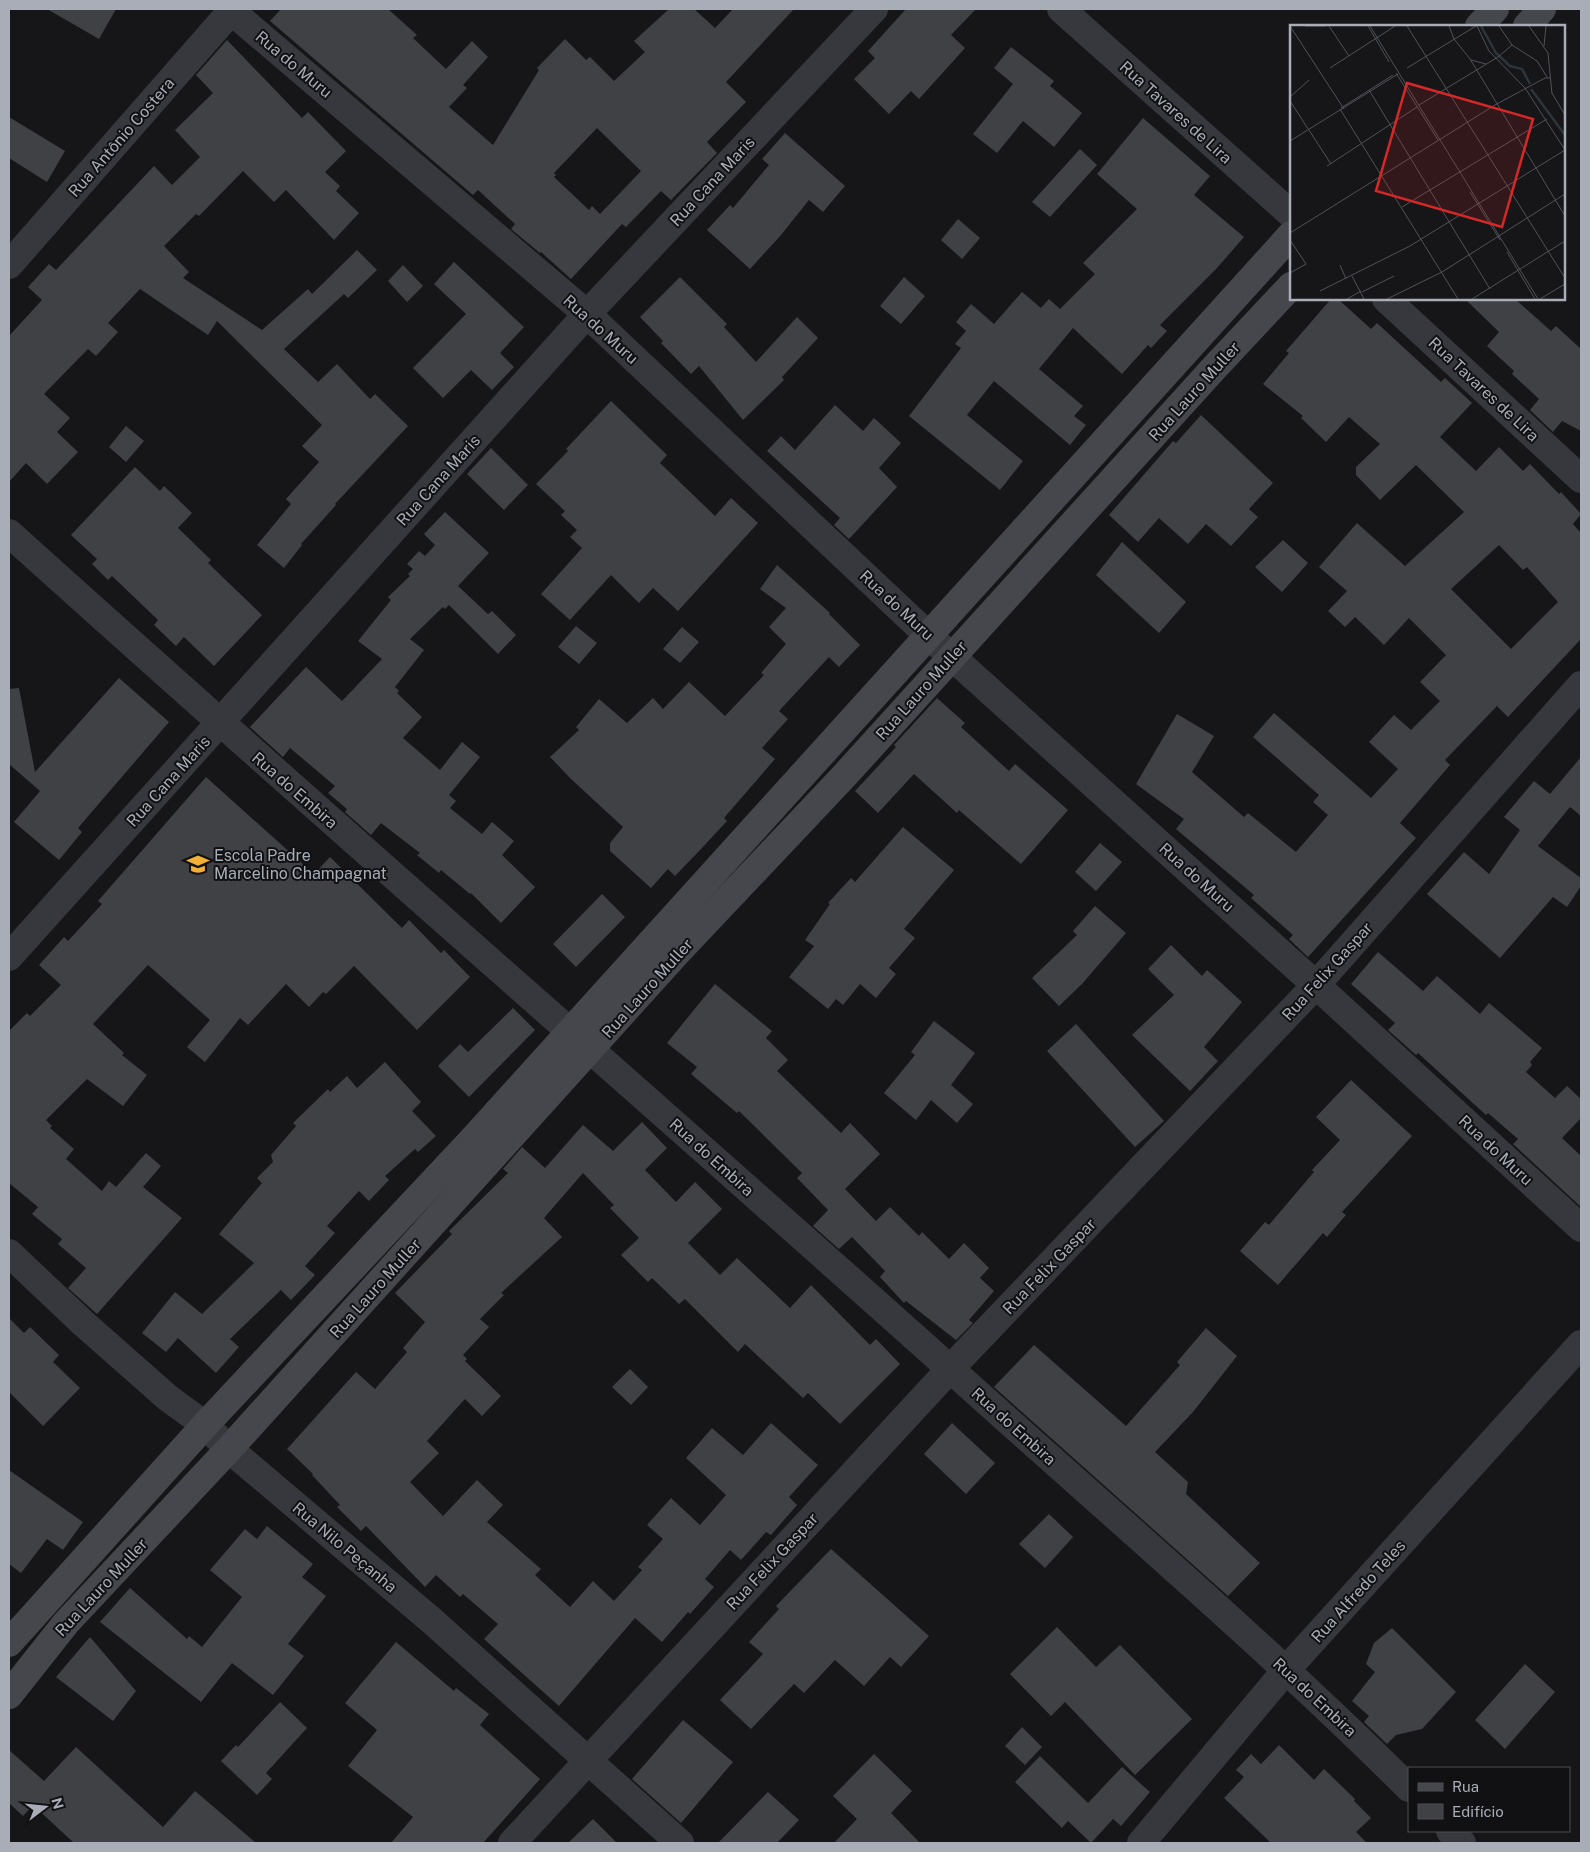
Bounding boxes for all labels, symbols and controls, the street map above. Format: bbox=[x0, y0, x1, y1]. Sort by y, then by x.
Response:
inset map bbox=[1290, 25, 1565, 300]
street label: Rua do Muru bbox=[252, 27, 336, 102]
street label: Rua Tavares de Lira bbox=[1116, 57, 1236, 168]
street label: Rua Antônio Costera bbox=[64, 74, 178, 201]
street label: Rua Cana Maris bbox=[666, 133, 759, 230]
street label: Rua do Muru bbox=[559, 291, 642, 368]
street label: Rua Tavares de Lira bbox=[1425, 333, 1543, 445]
street label: Rua Lauro Muller bbox=[1145, 338, 1244, 445]
street label: Rua Cana Maris bbox=[393, 431, 484, 530]
street label: Rua do Muru bbox=[856, 566, 938, 644]
street label: Rua Lauro Muller bbox=[872, 637, 971, 744]
street label: Rua Cana Maris bbox=[123, 732, 214, 831]
street label: Rua do Embira bbox=[248, 748, 341, 833]
street label: Rua do Muru bbox=[1155, 839, 1238, 916]
place label: Escola Padre Marcelino Champagnat bbox=[214, 846, 387, 883]
school or university icon: Escola Padre Marcelino Champagnat bbox=[185, 851, 211, 877]
street label: Rua Felix Gaspar bbox=[1278, 918, 1377, 1024]
street label: Rua Lauro Muller bbox=[598, 935, 697, 1042]
street label: Rua do Muru bbox=[1455, 1111, 1537, 1189]
street label: Rua do Embira bbox=[666, 1115, 758, 1200]
street label: Rua Felix Gaspar bbox=[999, 1214, 1100, 1318]
street label: Rua Lauro Muller bbox=[326, 1235, 425, 1342]
street label: Rua do Embira bbox=[968, 1384, 1060, 1469]
street label: Rua Nilo Peçanha bbox=[289, 1498, 401, 1596]
street label: Rua Felix Gaspar bbox=[723, 1509, 822, 1614]
street label: Rua Lauro Muller bbox=[51, 1534, 152, 1640]
street label: Rua Alfredo Teles bbox=[1307, 1536, 1409, 1647]
street label: Rua do Embira bbox=[1269, 1654, 1360, 1741]
legend bbox=[1408, 1767, 1570, 1832]
text: Rua bbox=[1452, 1778, 1479, 1795]
north arrow bbox=[20, 1782, 70, 1832]
text: N bbox=[48, 1796, 67, 1811]
text: Edifício bbox=[1452, 1803, 1504, 1820]

